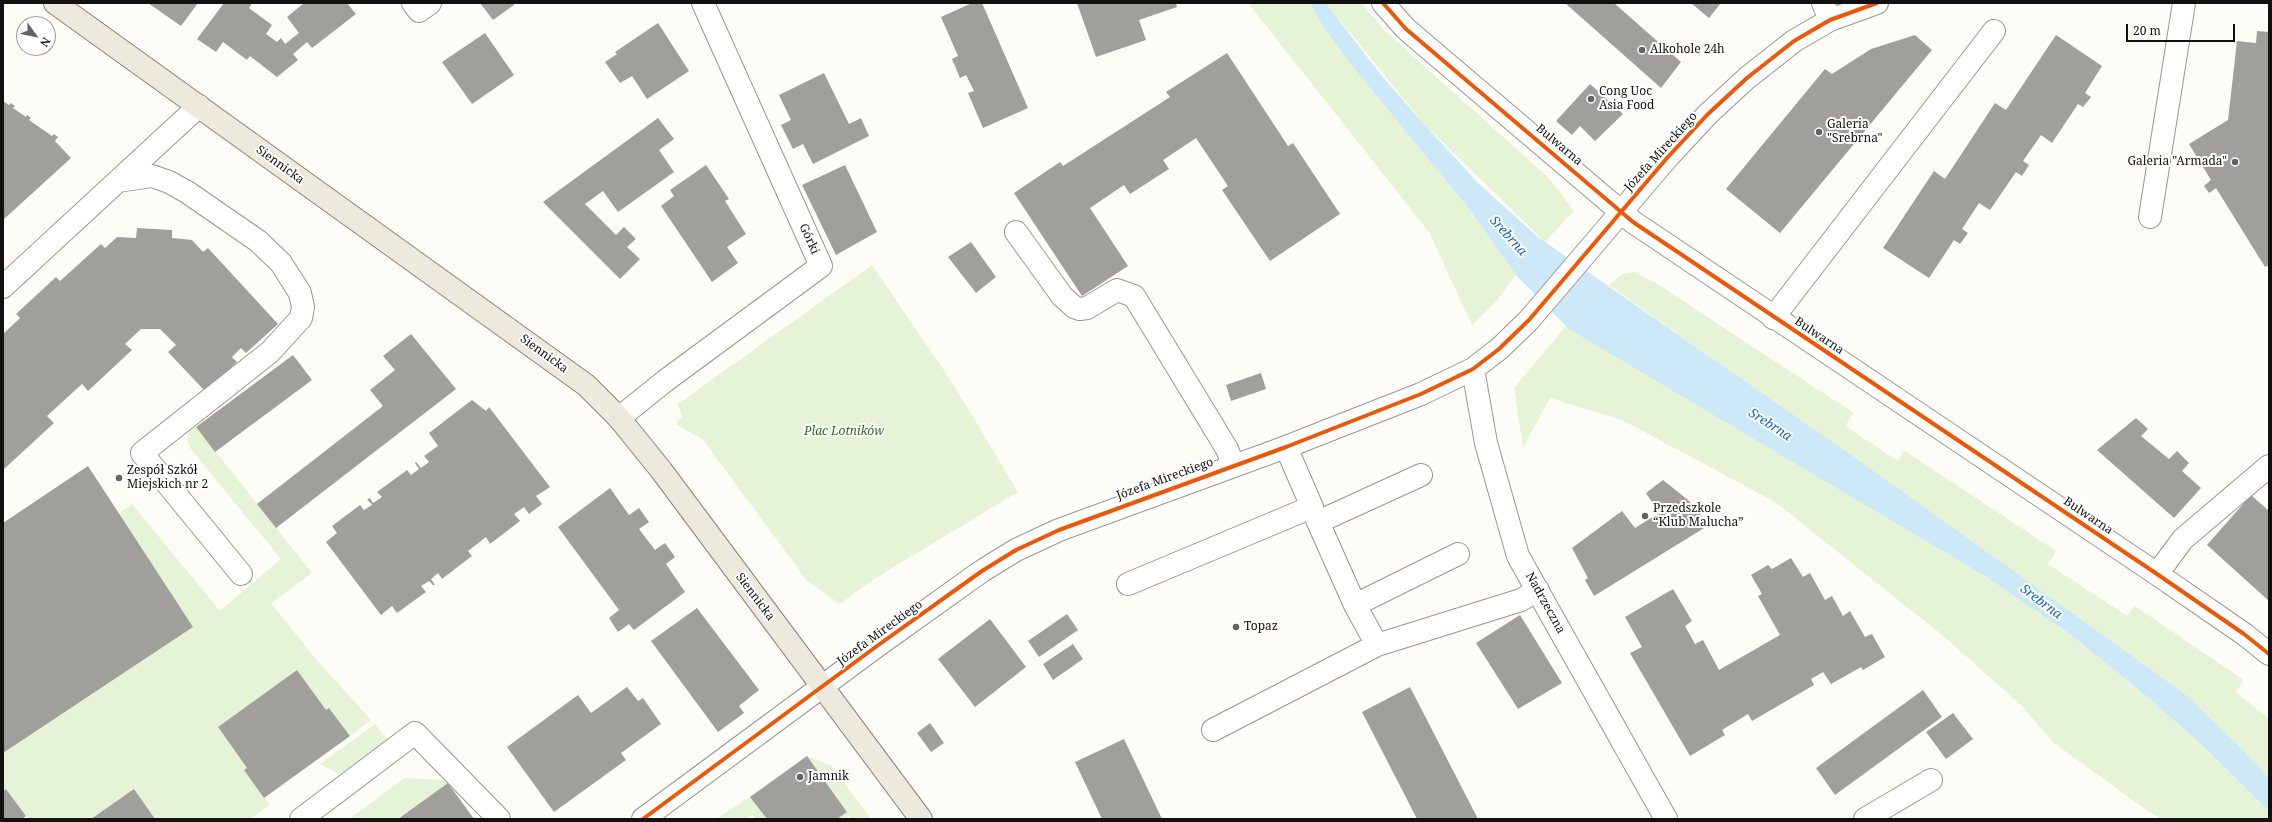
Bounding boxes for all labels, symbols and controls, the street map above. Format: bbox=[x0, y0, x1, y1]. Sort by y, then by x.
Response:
north arrow bbox=[16, 16, 56, 56]
scale bar bbox=[2128, 16, 2237, 42]
text: 20 m bbox=[2133, 22, 2161, 39]
text: N bbox=[37, 35, 54, 50]
place label: Alkohole 24h bbox=[1650, 43, 1725, 57]
marker: Alkohole 24h bbox=[1637, 45, 1647, 55]
place label: Cong Uoc Asia Food bbox=[1599, 85, 1654, 113]
marker: Cong Uoc Asia Food bbox=[1586, 94, 1596, 104]
street label: Józefa Mireckiego bbox=[1622, 109, 1700, 195]
place label: Galeria "Srebrna" bbox=[1827, 118, 1882, 146]
street label: Bulwarna bbox=[1533, 121, 1585, 169]
marker: Galeria "Srebrna" bbox=[1814, 127, 1824, 137]
street label: Siennicka bbox=[253, 143, 307, 187]
place label: Galeria "Armada" bbox=[2127, 155, 2227, 169]
marker: Galeria "Armada" bbox=[2230, 157, 2240, 167]
water label: Srebrna bbox=[1486, 213, 1530, 259]
street label: Górki bbox=[796, 221, 822, 257]
street label: Bulwarna bbox=[1792, 314, 1846, 358]
street label: Siennicka bbox=[517, 332, 571, 376]
water label: Srebrna bbox=[1746, 405, 1794, 445]
park label: Plac Lotników bbox=[804, 425, 884, 439]
street label: Józefa Mireckiego bbox=[1115, 455, 1215, 503]
place label: Zespół Szkół Miejskich nr 2 bbox=[127, 464, 208, 492]
marker: Zespół Szkół Miejskich nr 2 bbox=[114, 473, 124, 483]
street label: Bulwarna bbox=[2061, 494, 2115, 538]
place label: Przedszkole “Klub Malucha” bbox=[1653, 502, 1744, 530]
marker: Przedszkole “Klub Malucha” bbox=[1640, 511, 1650, 521]
street label: Siennicka bbox=[732, 570, 778, 624]
street label: Nadrzeczna bbox=[1522, 570, 1568, 636]
water label: Srebrna bbox=[2017, 581, 2065, 623]
street label: Józefa Mireckiego bbox=[835, 597, 925, 669]
place label: Topaz bbox=[1244, 620, 1278, 634]
marker: Topaz bbox=[1231, 622, 1241, 632]
place label: Jamnik bbox=[808, 770, 849, 784]
marker: Jamnik bbox=[795, 772, 805, 782]

